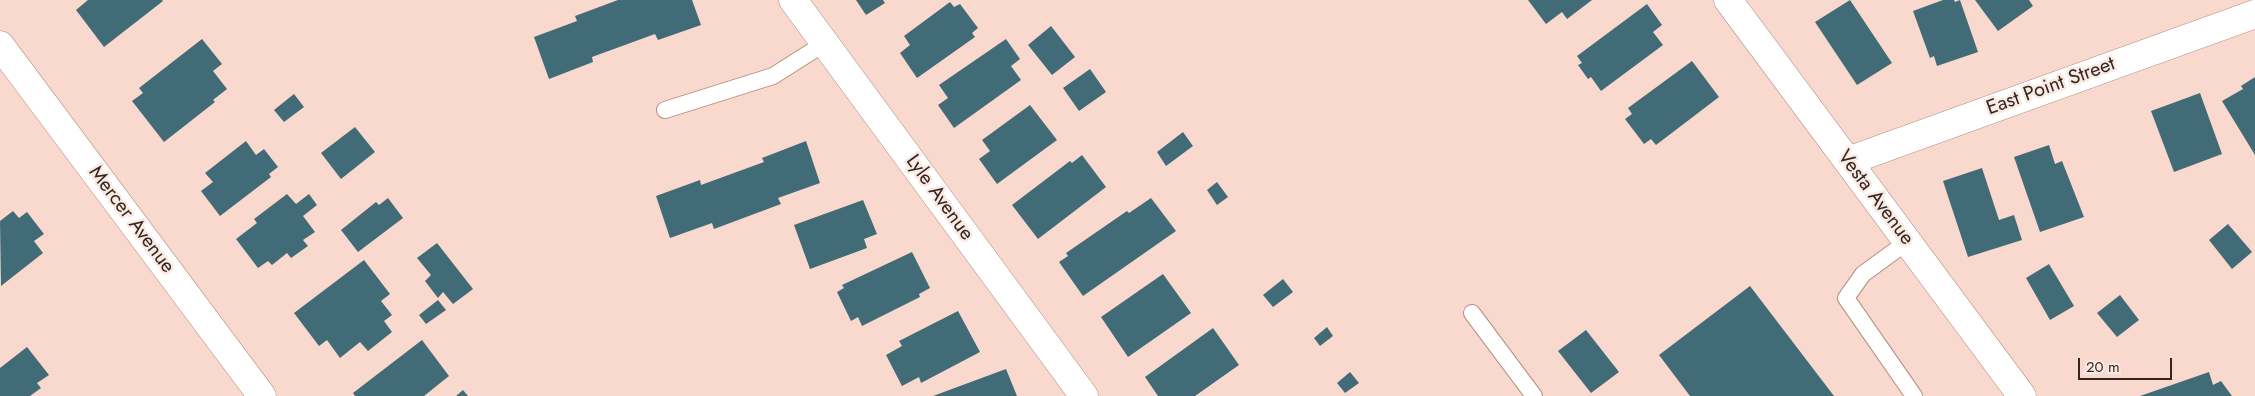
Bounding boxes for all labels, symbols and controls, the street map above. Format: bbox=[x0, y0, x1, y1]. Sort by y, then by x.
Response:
street label: East Point Street bbox=[1983, 53, 2119, 121]
street label: Vesta Avenue bbox=[1832, 146, 1918, 250]
street label: Lyle Avenue bbox=[900, 150, 978, 246]
street label: Mercer Avenue bbox=[83, 162, 179, 278]
scale bar bbox=[2080, 348, 2174, 380]
text: 20 m bbox=[2086, 356, 2120, 378]

